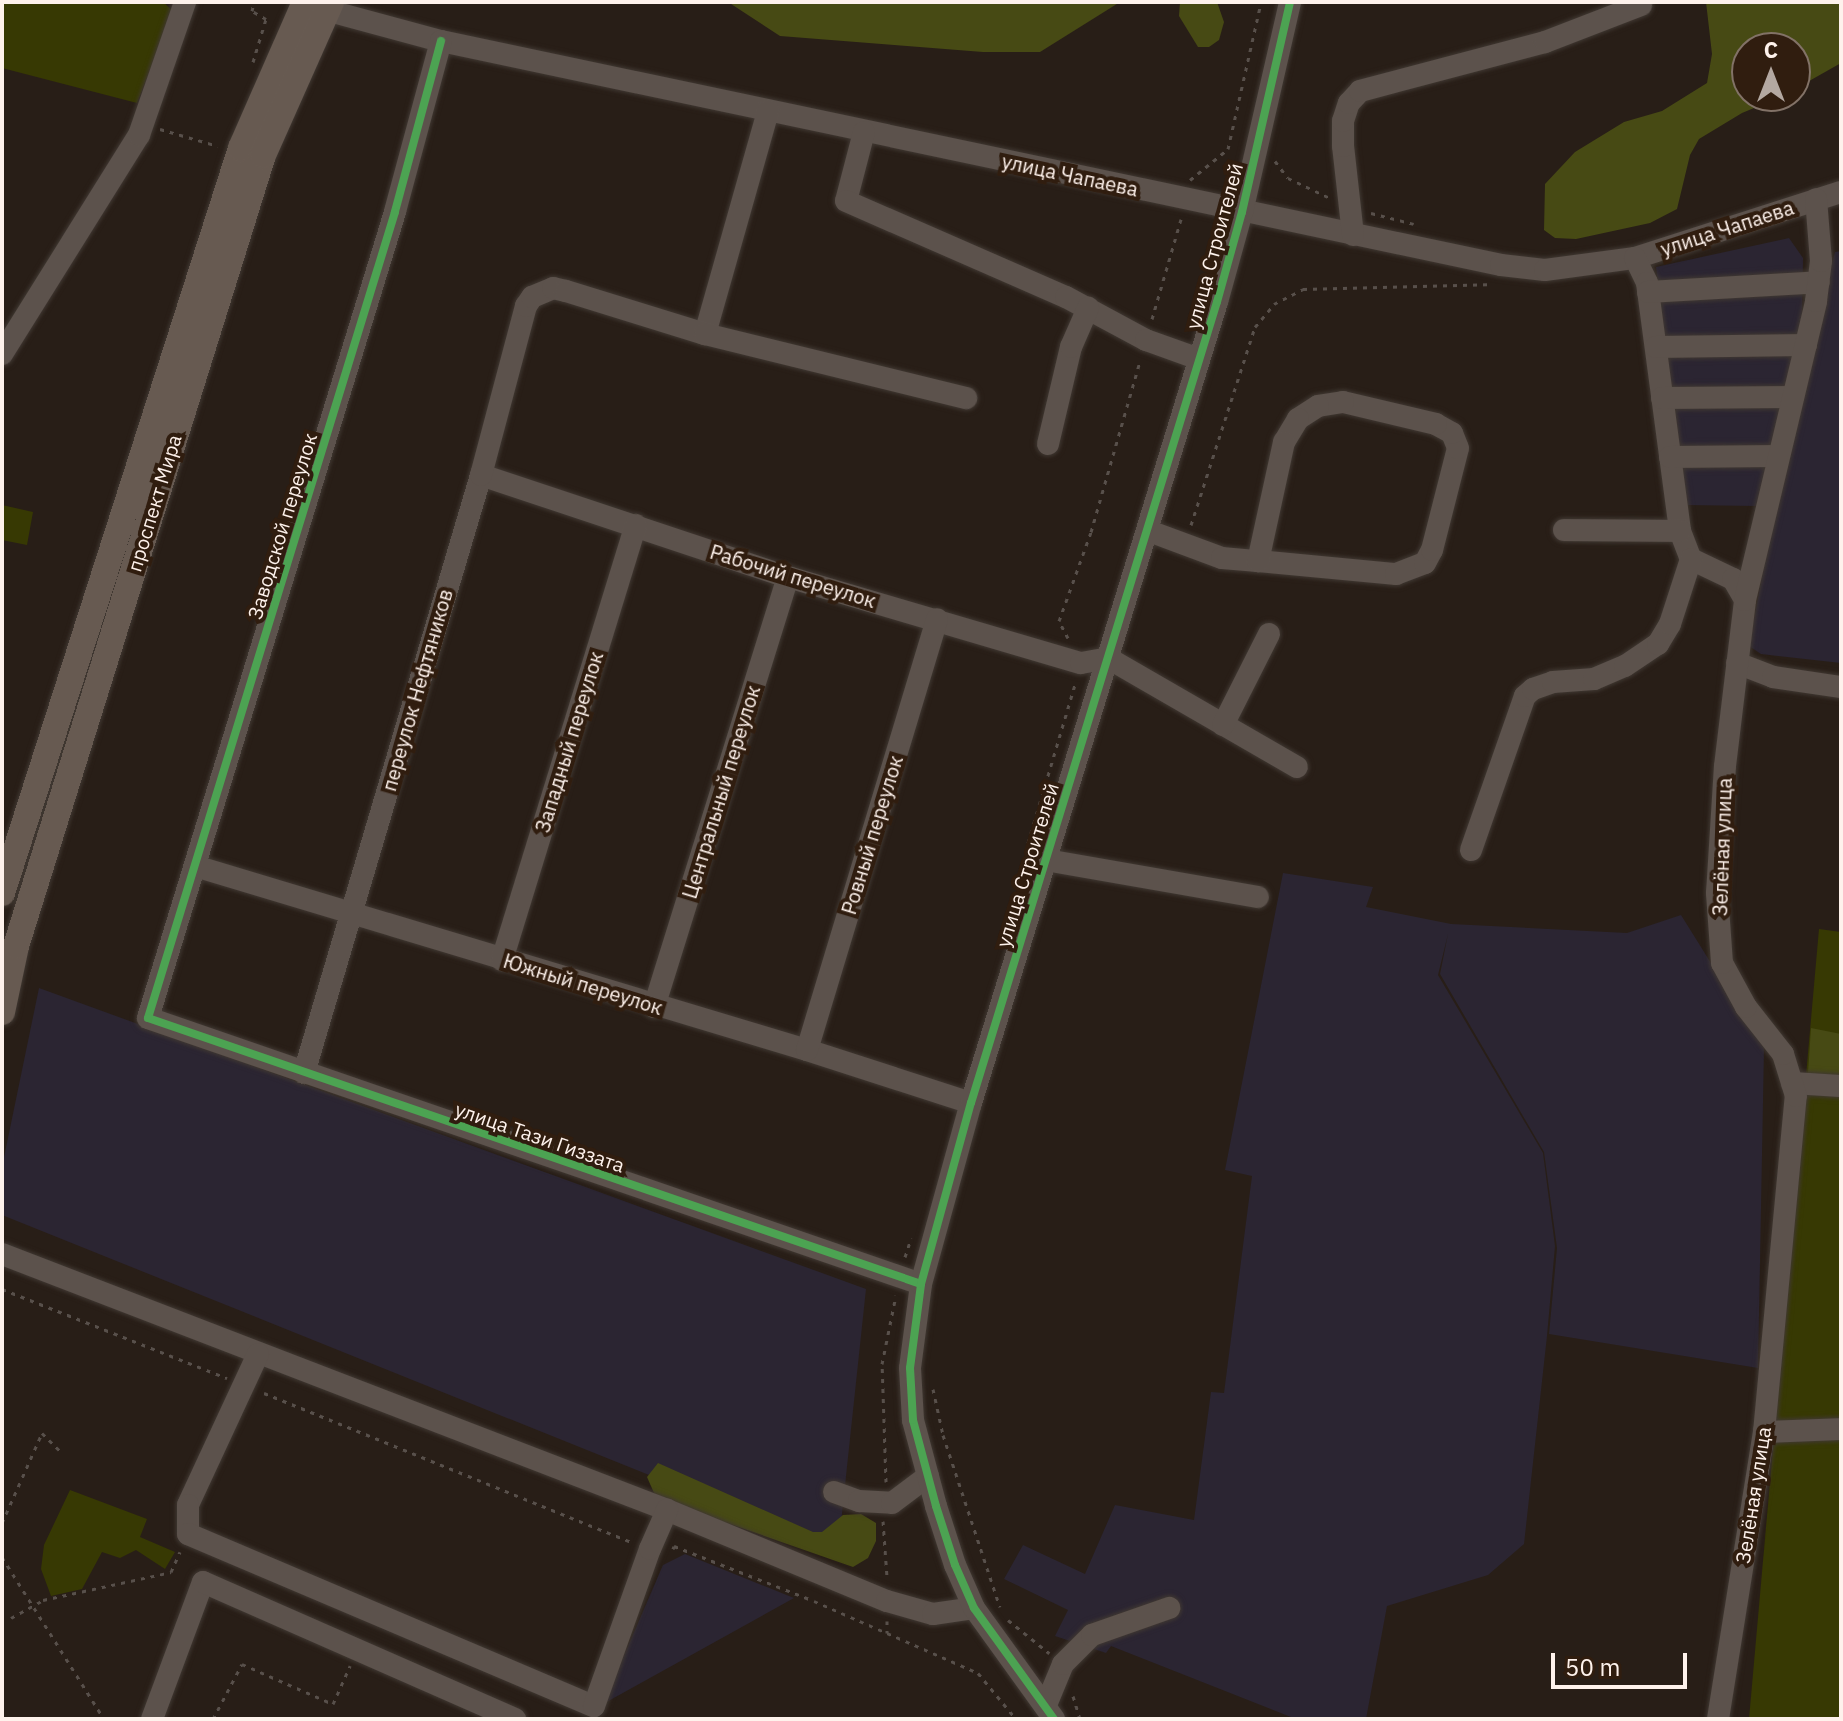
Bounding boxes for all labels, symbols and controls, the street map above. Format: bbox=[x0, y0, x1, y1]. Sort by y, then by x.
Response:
north arrow bbox=[1731, 32, 1811, 112]
text: С bbox=[1764, 35, 1778, 64]
street label: улица Чапаева bbox=[1000, 149, 1140, 201]
street label: улица Строителей bbox=[1180, 160, 1248, 332]
street label: улица Чапаева bbox=[1657, 195, 1797, 261]
street label: Заводской переулок bbox=[242, 430, 322, 622]
street label: проспект Мира bbox=[122, 431, 186, 575]
street label: Рабочий переулок bbox=[707, 539, 879, 613]
street label: переулок Нефтяников bbox=[377, 586, 457, 794]
street label: Западный переулок bbox=[530, 649, 608, 835]
street label: Центральный переулок bbox=[677, 683, 765, 901]
street label: Ровный переулок bbox=[836, 753, 908, 917]
street label: Зелёная улица bbox=[1708, 777, 1736, 917]
street label: улица Строителей bbox=[991, 780, 1063, 950]
street label: Южный переулок bbox=[501, 948, 665, 1020]
street label: улица Тази Гиззата bbox=[452, 1097, 628, 1177]
street label: Зелёная улица bbox=[1730, 1425, 1776, 1565]
scale bar bbox=[1555, 1637, 1691, 1687]
text: 50 m bbox=[1565, 1651, 1620, 1683]

